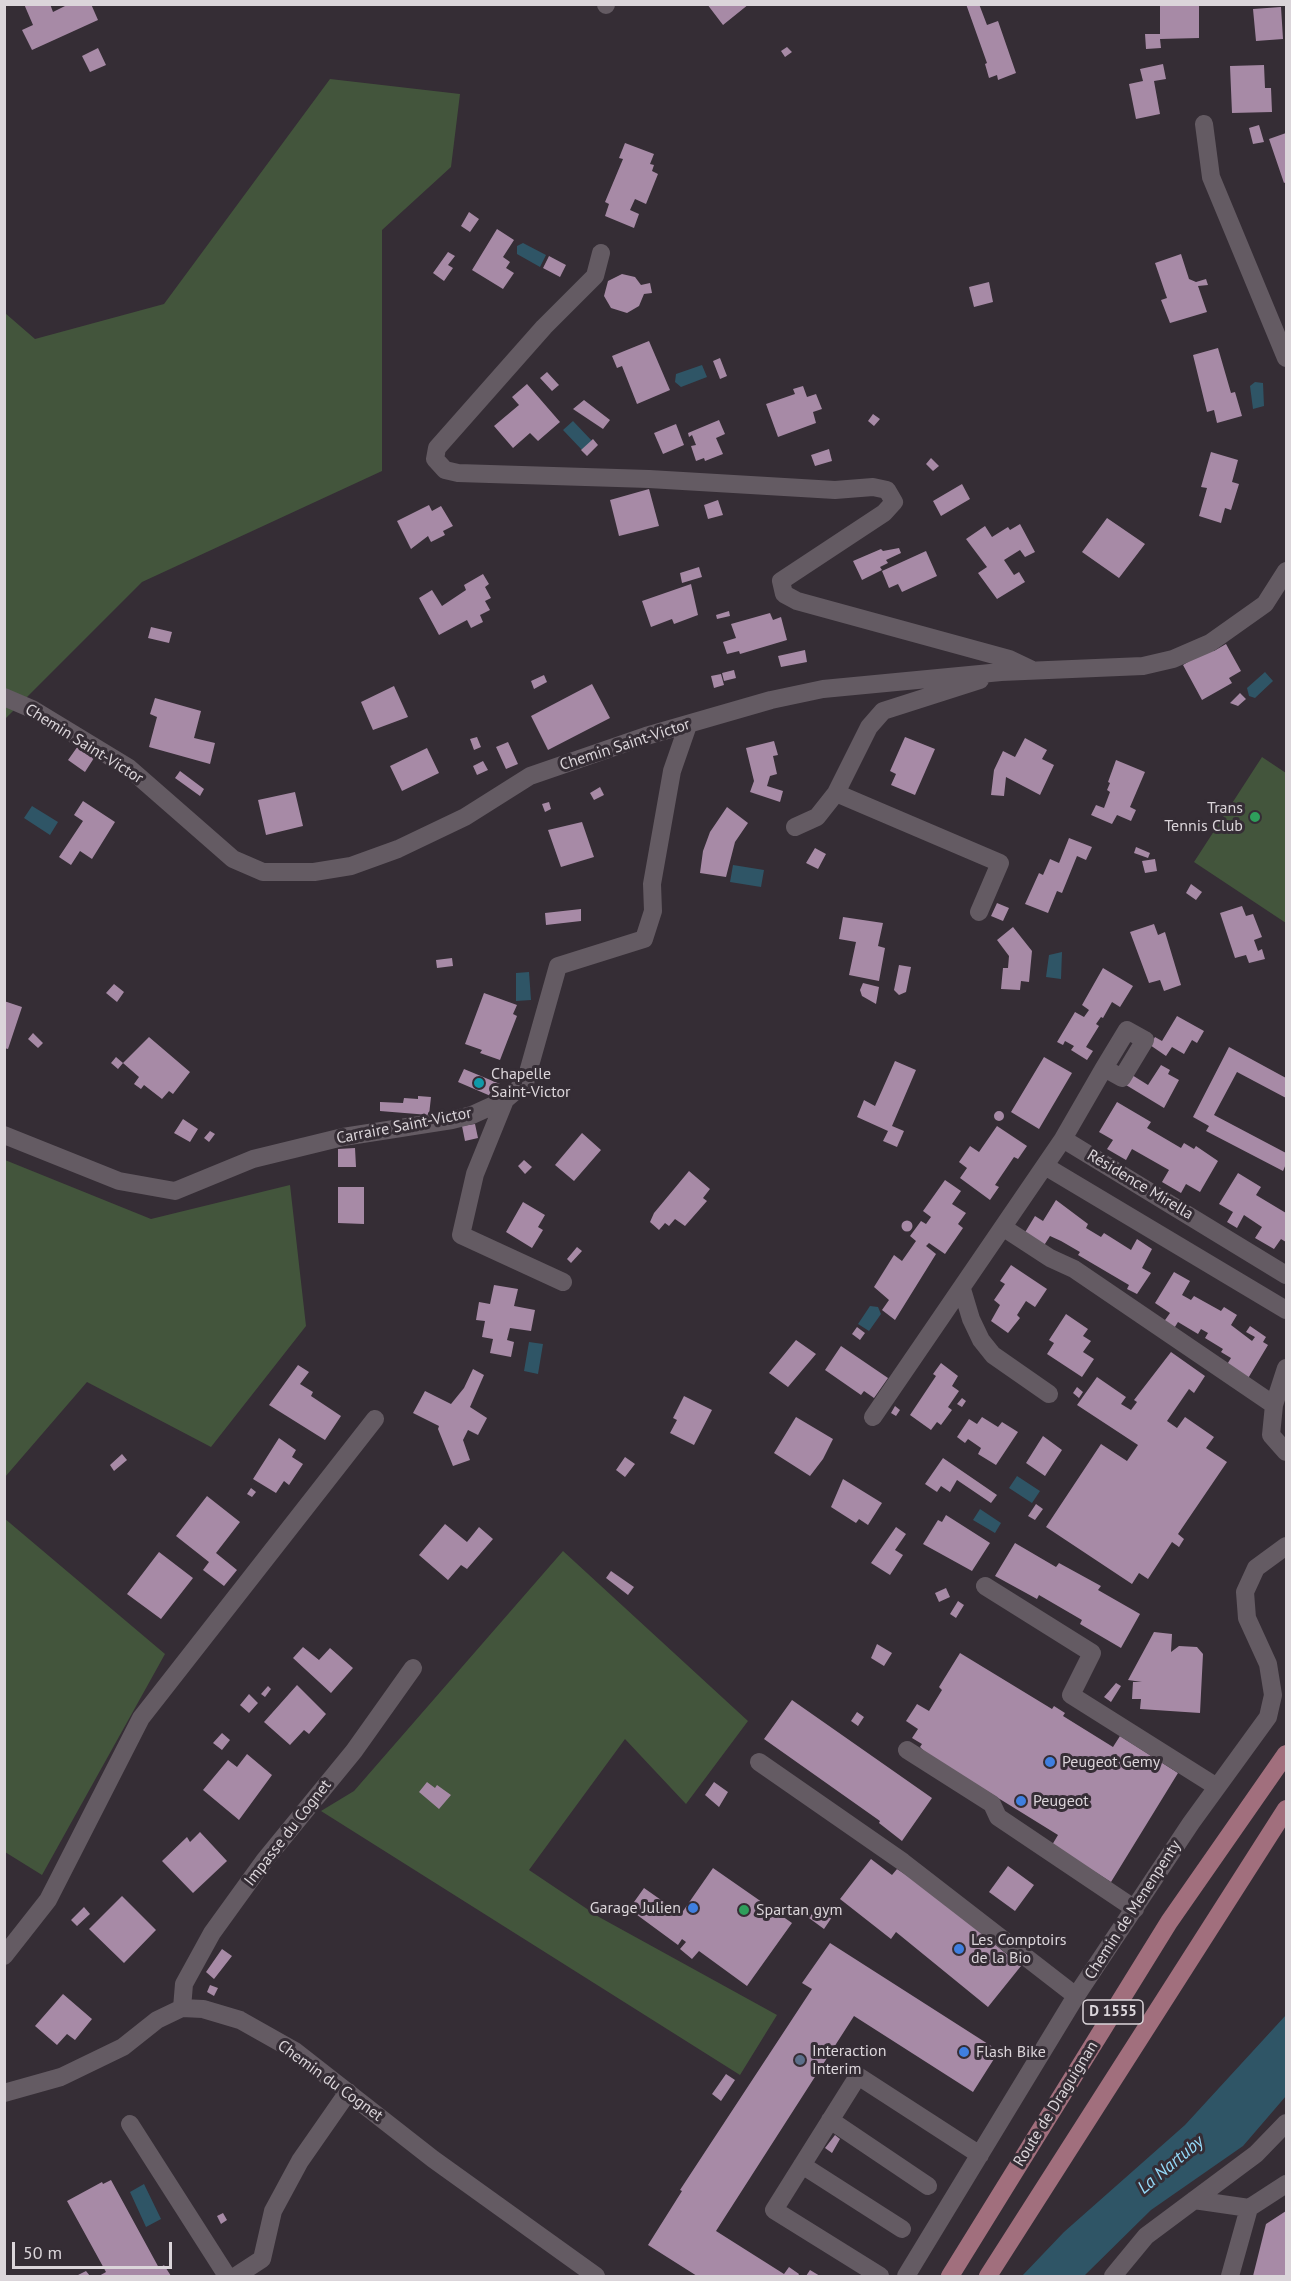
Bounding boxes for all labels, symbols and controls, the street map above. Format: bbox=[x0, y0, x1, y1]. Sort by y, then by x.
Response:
street label: Chemin Saint-Victor bbox=[21, 700, 147, 788]
street label: Chemin Saint-Victor bbox=[557, 715, 693, 775]
place label: Trans Tennis Club bbox=[1164, 798, 1243, 836]
marker: Trans Tennis Club bbox=[1248, 810, 1262, 824]
place label: Chapelle Saint-Victor bbox=[491, 1064, 571, 1102]
marker: Chapelle Saint-Victor bbox=[472, 1076, 486, 1090]
street label: Carraire Saint-Victor bbox=[335, 1103, 473, 1149]
street label: Résidence Mirella bbox=[1083, 1146, 1197, 1224]
place label: Peugeot Gemy bbox=[1062, 1752, 1160, 1772]
marker: Peugeot Gemy bbox=[1043, 1755, 1057, 1769]
street label: Impasse du Cognet bbox=[241, 1776, 335, 1890]
place label: Peugeot bbox=[1033, 1791, 1089, 1811]
marker: Peugeot bbox=[1014, 1794, 1028, 1808]
street label: Chemin de Menenpenty bbox=[1081, 1837, 1185, 1983]
place label: Garage Julien bbox=[590, 1898, 681, 1918]
place label: Spartan gym bbox=[756, 1900, 842, 1920]
marker: Garage Julien bbox=[686, 1901, 700, 1915]
marker: Spartan gym bbox=[737, 1903, 751, 1917]
place label: Les Comptoirs de la Bio bbox=[971, 1930, 1067, 1968]
marker: Les Comptoirs de la Bio bbox=[952, 1942, 966, 1956]
road number: D 1555 bbox=[1083, 2000, 1143, 2024]
street label: Chemin du Cognet bbox=[273, 2036, 387, 2126]
street label: Route de Draguignan bbox=[1010, 2038, 1102, 2170]
place label: Interaction Interim bbox=[812, 2041, 886, 2079]
place label: Flash Bike bbox=[976, 2042, 1046, 2062]
marker: Flash Bike bbox=[957, 2045, 971, 2059]
marker: Interaction Interim bbox=[793, 2053, 807, 2067]
water label: La Nartuby bbox=[1133, 2131, 1209, 2199]
scale bar bbox=[15, 2230, 176, 2268]
text: 50 m bbox=[23, 2241, 62, 2264]

